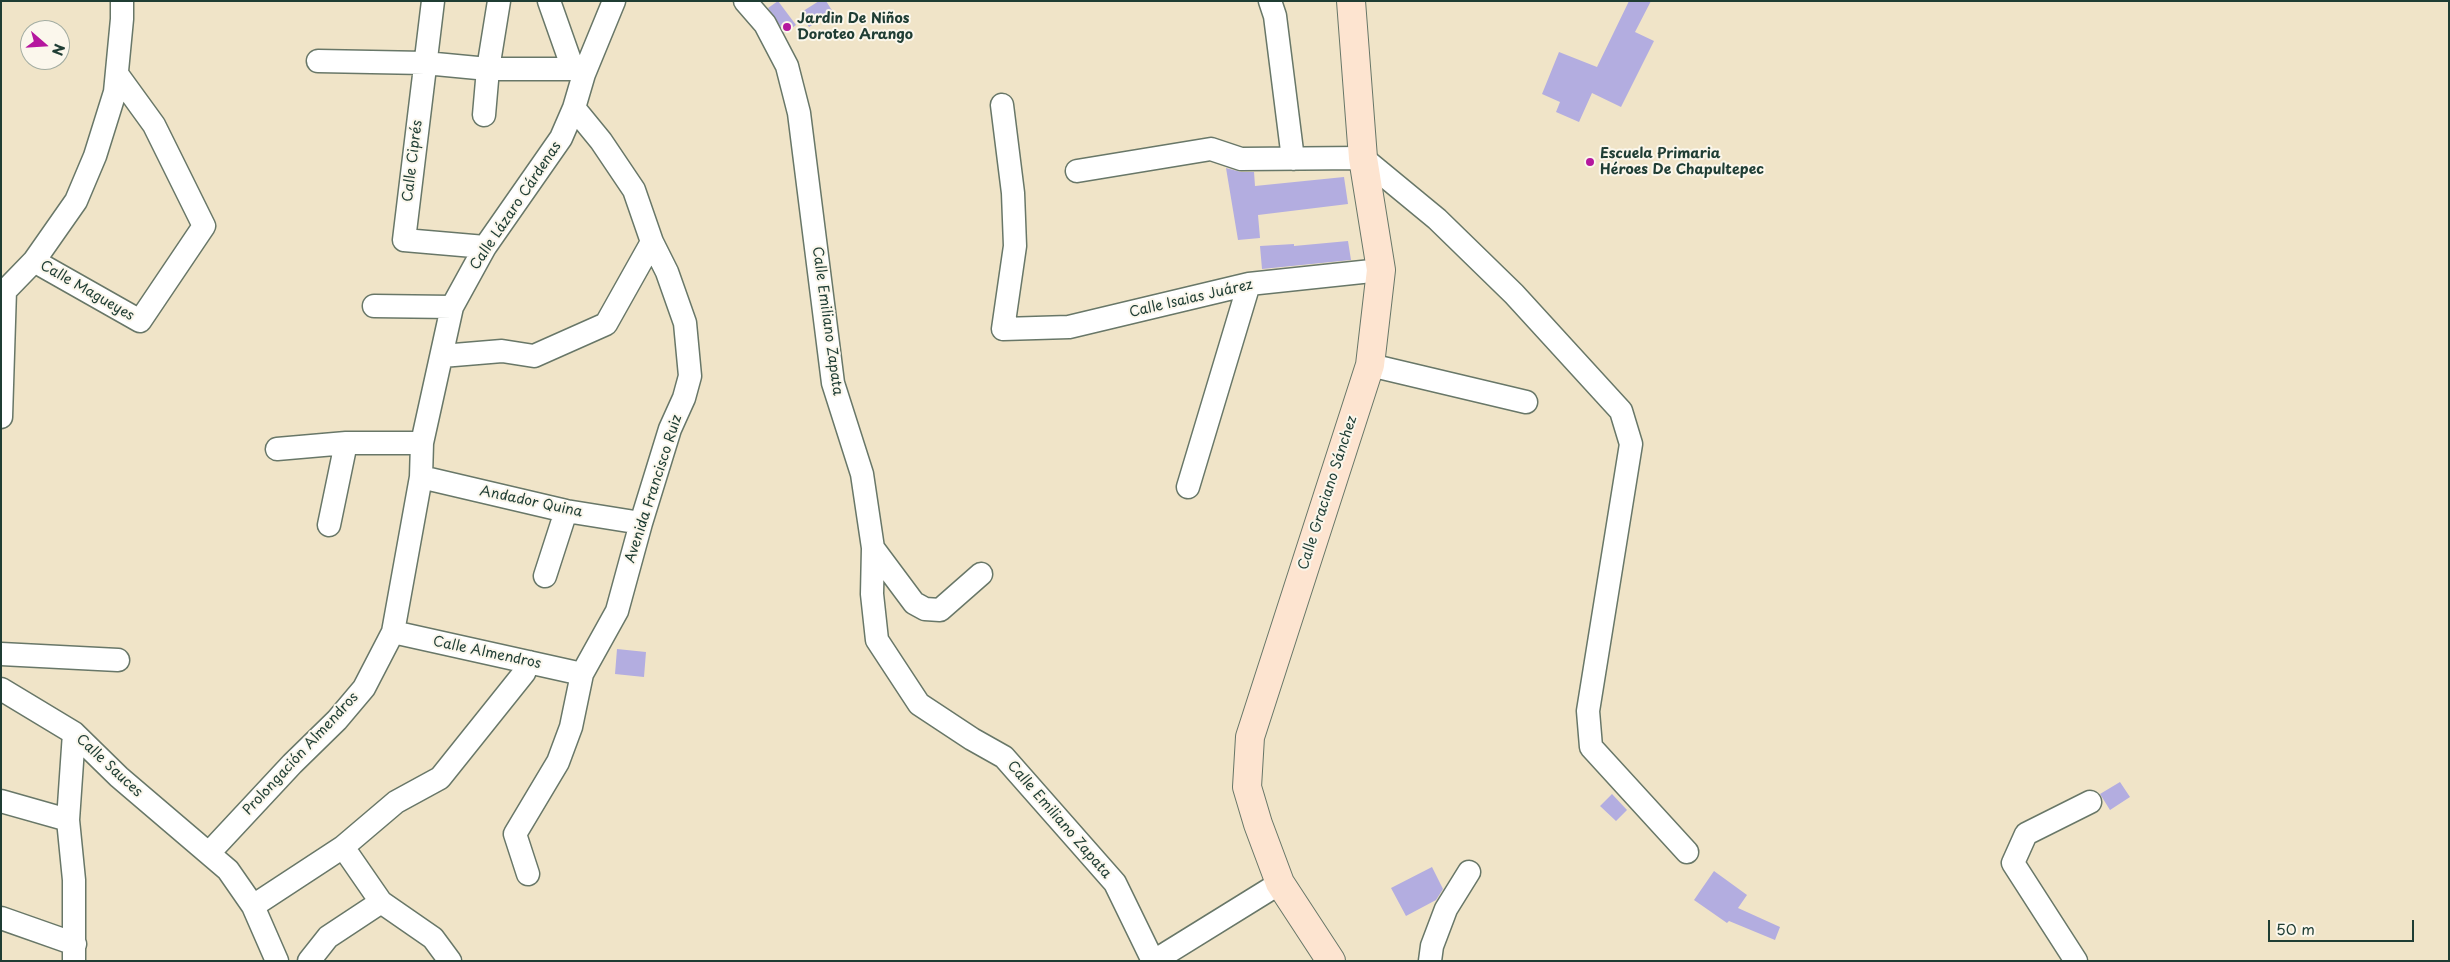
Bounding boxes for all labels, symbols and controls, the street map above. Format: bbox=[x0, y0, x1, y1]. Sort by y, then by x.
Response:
place label: Jardin De Niños Doroteo Arango bbox=[797, 11, 913, 44]
north arrow bbox=[20, 20, 70, 70]
marker: Jardin De Niños Doroteo Arango bbox=[781, 21, 793, 33]
text: N bbox=[47, 41, 70, 58]
street label: Calle Ciprés bbox=[400, 119, 426, 203]
street label: Calle Lázaro Cárdenas bbox=[467, 139, 565, 273]
place label: Escuela Primaria Héroes De Chapultepec bbox=[1600, 146, 1764, 178]
marker: Escuela Primaria Héroes De Chapultepec bbox=[1584, 156, 1596, 168]
street label: Calle Emiliano Zapata bbox=[808, 246, 846, 396]
street label: Calle Magueyes bbox=[37, 257, 137, 325]
street label: Calle Isaias Juárez bbox=[1128, 277, 1254, 321]
street label: Avenida Francisco Ruiz bbox=[622, 413, 686, 565]
street label: Calle Graciano Sánchez bbox=[1295, 414, 1361, 572]
street label: Andador Quina bbox=[478, 483, 584, 521]
street label: Calle Almendros bbox=[431, 633, 543, 673]
street label: Prolongación Almendros bbox=[240, 689, 362, 819]
street label: Calle Sauces bbox=[72, 731, 146, 801]
street label: Calle Emiliano Zapata bbox=[1003, 758, 1115, 882]
scale bar bbox=[2270, 910, 2416, 942]
text: 50 m bbox=[2276, 917, 2315, 940]

